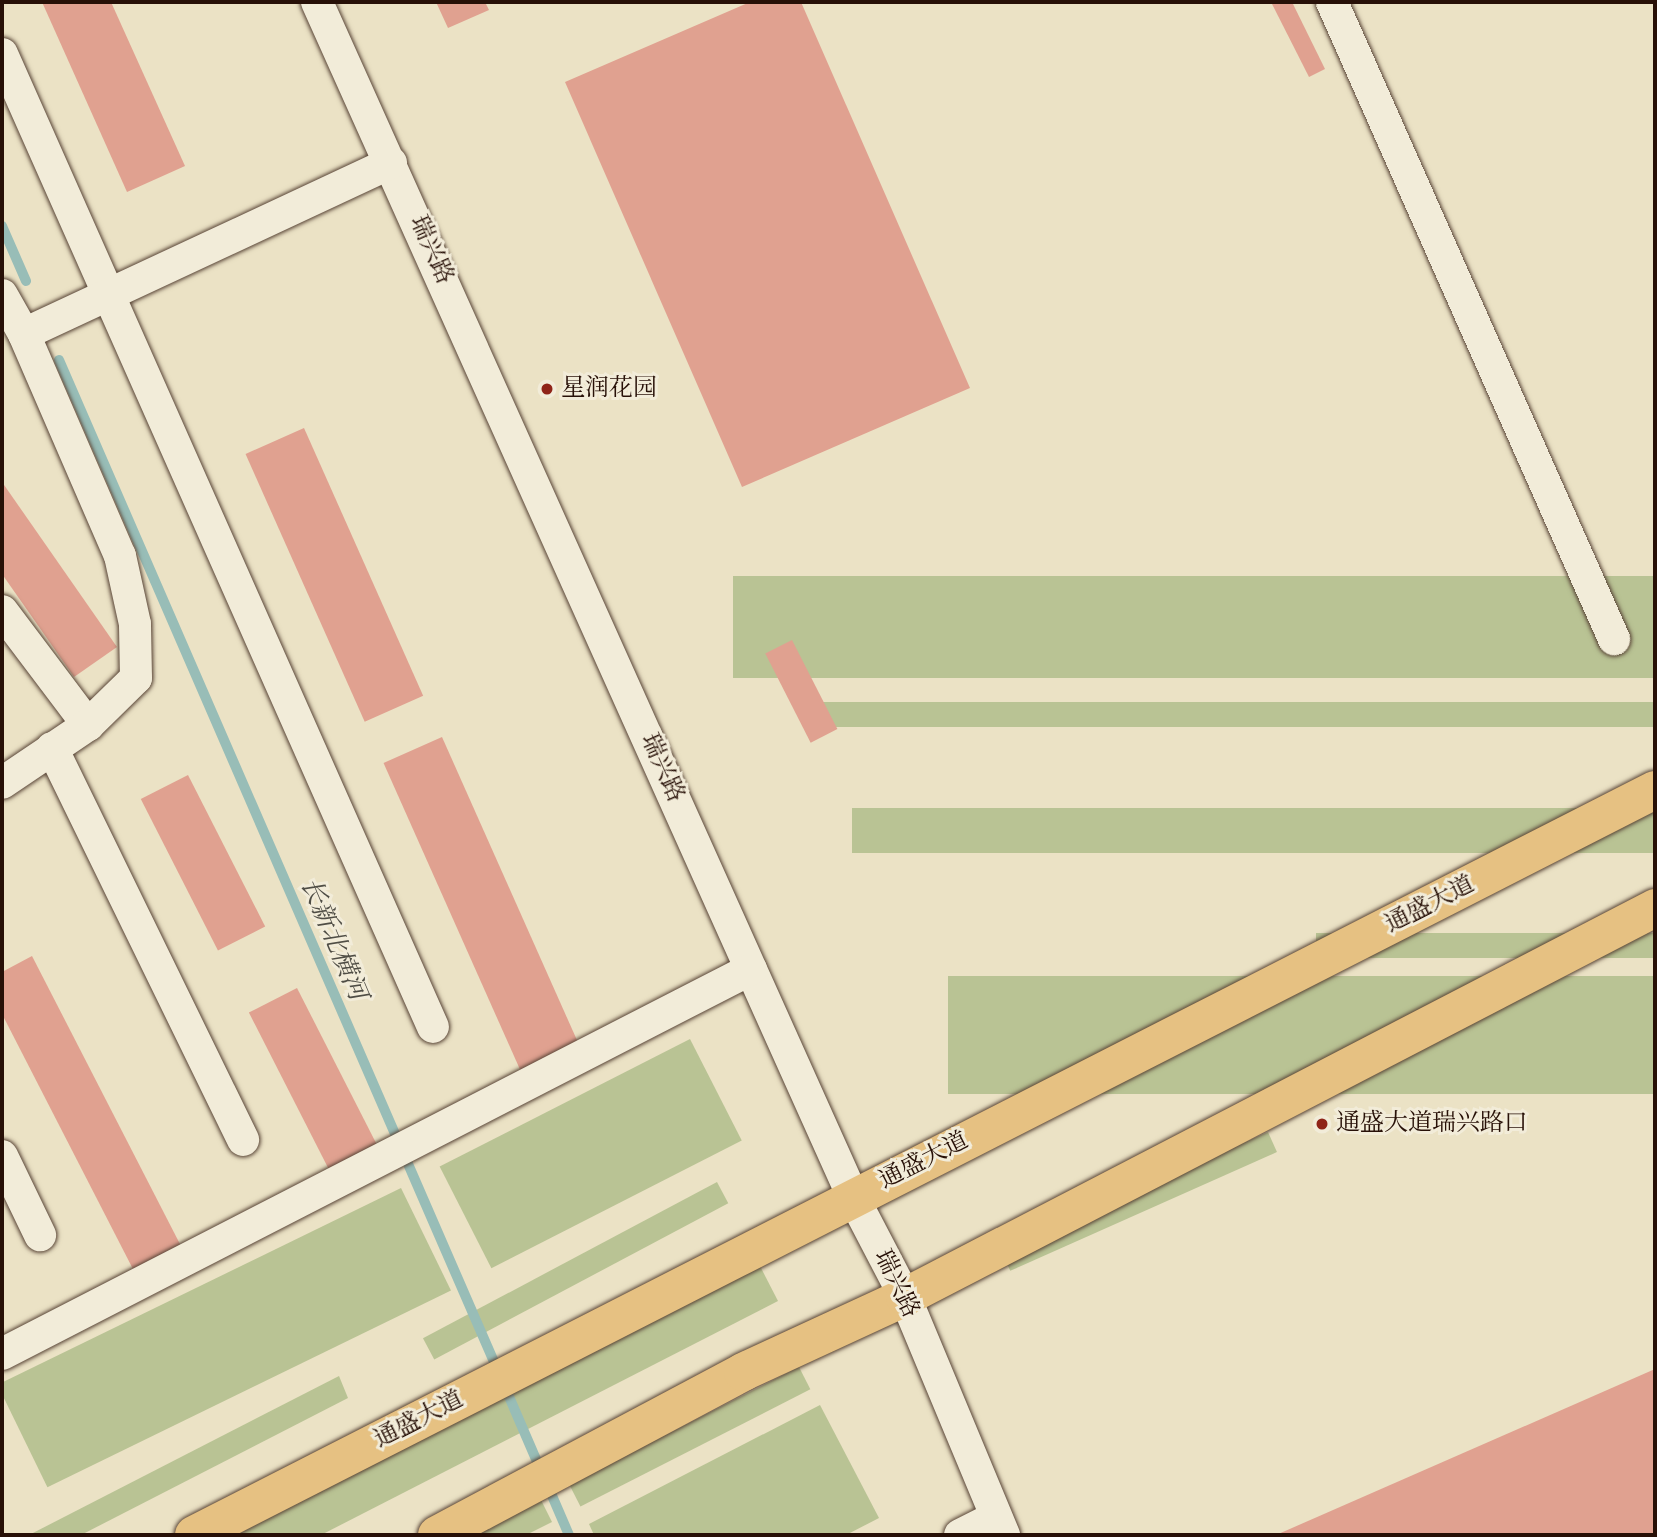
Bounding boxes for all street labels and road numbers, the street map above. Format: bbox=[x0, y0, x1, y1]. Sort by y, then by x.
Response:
street label: 瑞兴路 bbox=[403, 211, 459, 289]
street label: 瑞兴路 bbox=[634, 729, 690, 807]
street label: 通盛大道 bbox=[1381, 870, 1479, 940]
street label: 通盛大道 bbox=[875, 1126, 973, 1196]
street label: 瑞兴路 bbox=[867, 1245, 925, 1323]
street label: 通盛大道 bbox=[370, 1385, 468, 1455]

